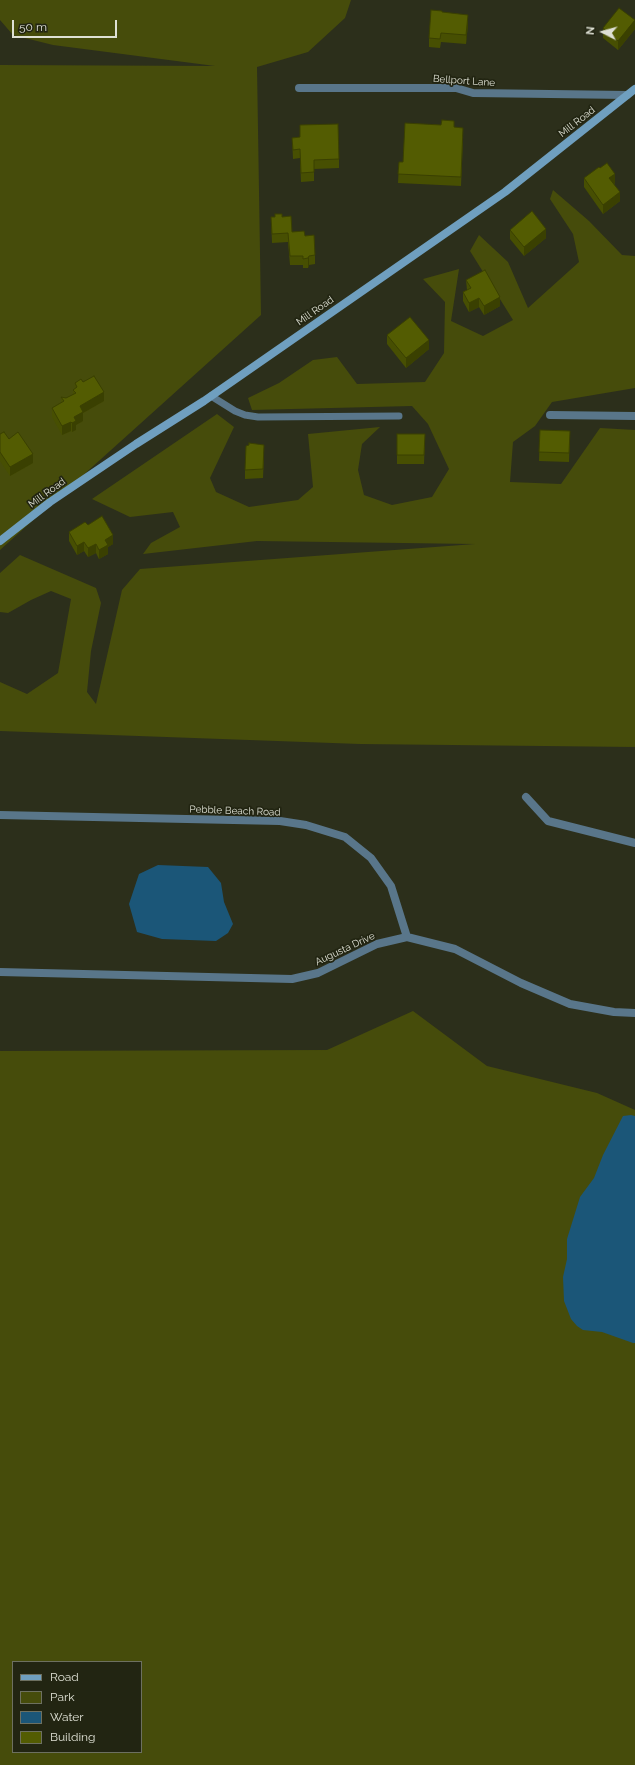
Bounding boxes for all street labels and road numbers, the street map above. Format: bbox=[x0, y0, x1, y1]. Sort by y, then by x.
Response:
street label: Bellport Lane bbox=[432, 73, 496, 89]
street label: Mill Road bbox=[556, 104, 598, 140]
street label: Mill Road bbox=[294, 294, 336, 328]
street label: Mill Road bbox=[26, 476, 68, 510]
street label: Pebble Beach Road bbox=[189, 803, 281, 819]
street label: Augusta Drive bbox=[313, 930, 377, 968]

